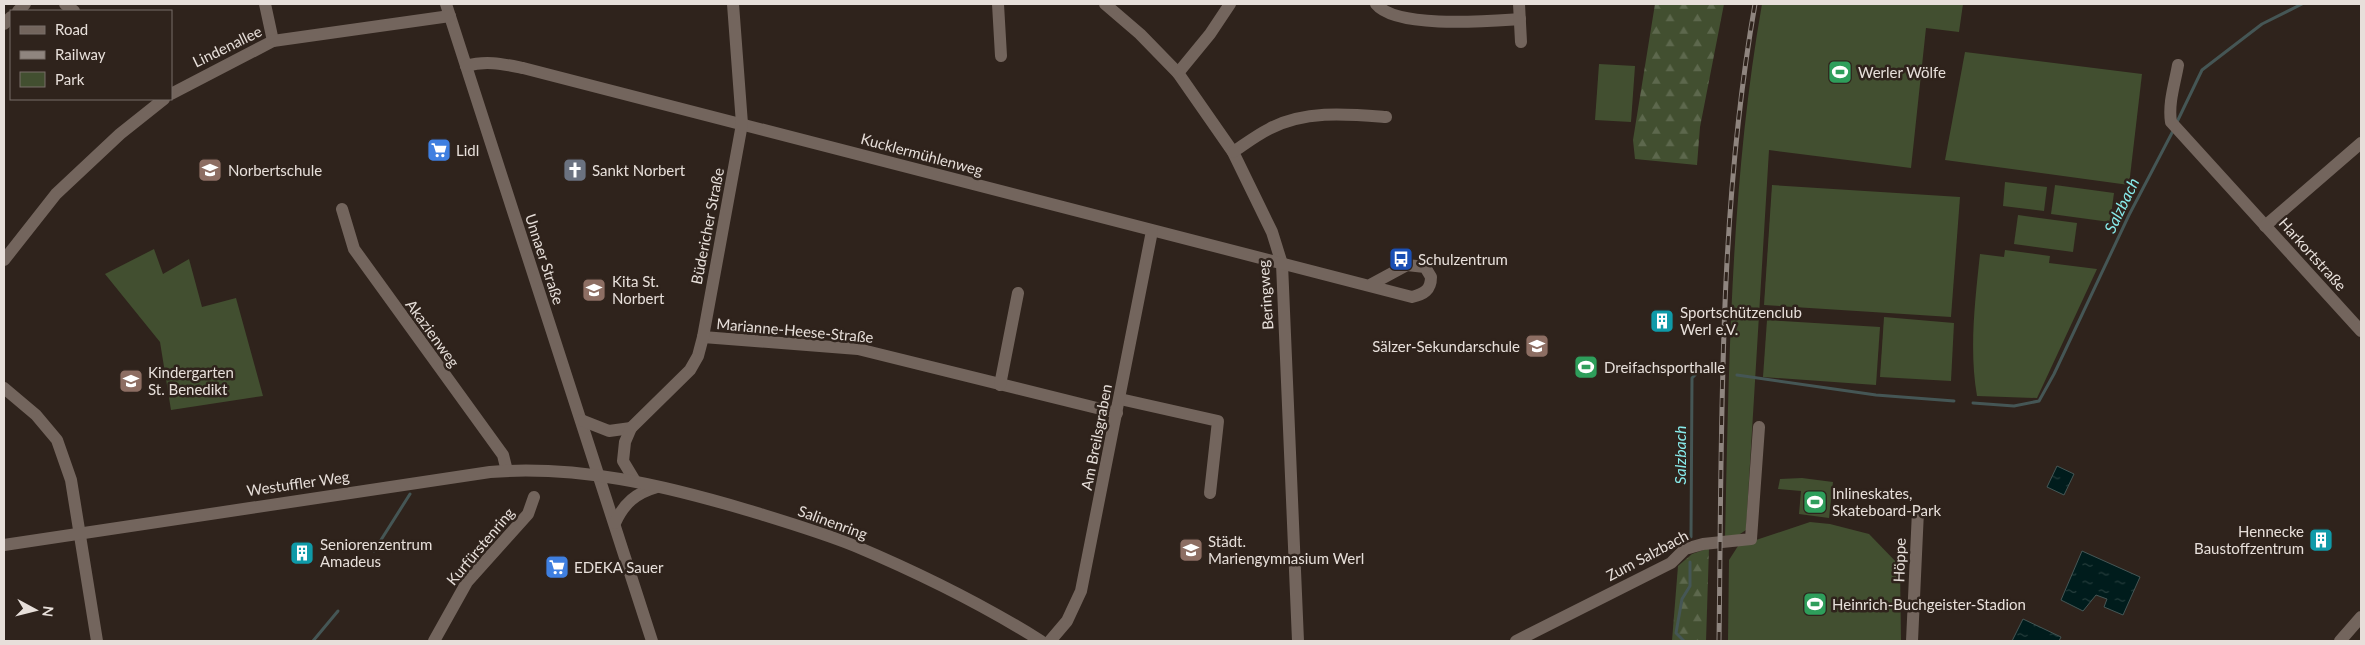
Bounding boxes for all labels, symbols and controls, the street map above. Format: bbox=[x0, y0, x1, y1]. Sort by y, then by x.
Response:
legend bbox=[10, 10, 172, 100]
text: Road bbox=[55, 20, 88, 38]
street label: Lindenallee bbox=[189, 21, 265, 70]
text: Railway bbox=[55, 45, 106, 63]
sports icon: Werler Wölfe bbox=[1827, 59, 1853, 85]
place label: Werler Wölfe bbox=[1858, 63, 1946, 81]
text: Park bbox=[55, 70, 85, 88]
street label: Kucklermühlenweg bbox=[859, 129, 985, 179]
supermarket icon: Lidl bbox=[426, 137, 452, 163]
place label: Lidl bbox=[456, 141, 479, 159]
school or university icon: Norbertschule bbox=[197, 157, 223, 183]
church icon: Sankt Norbert bbox=[562, 157, 588, 183]
place label: Norbertschule bbox=[228, 161, 322, 179]
place label: Sankt Norbert bbox=[592, 161, 686, 179]
street label: Büdericher Straße bbox=[687, 166, 727, 286]
water label: Salzbach bbox=[2100, 174, 2142, 236]
street label: Unnaer Straße bbox=[522, 211, 568, 307]
street label: Harkortstraße bbox=[2276, 214, 2351, 294]
bus stop icon: Schulzentrum bbox=[1388, 246, 1414, 272]
place label: Schulzentrum bbox=[1418, 250, 1508, 268]
street label: Beringweg bbox=[1254, 259, 1276, 331]
place label: Kita St. Norbert bbox=[612, 272, 665, 307]
school or university icon: Kita St. Norbert bbox=[581, 277, 607, 303]
street label: Akazienweg bbox=[402, 296, 464, 370]
place label: Sportschützenclub Werl e.V. bbox=[1680, 303, 1802, 338]
building icon: Sportschützenclub Werl e.V. bbox=[1649, 308, 1675, 334]
street label: Marianne-Heese-Straße bbox=[716, 314, 874, 346]
school or university icon: Sälzer-Sekundarschule bbox=[1524, 333, 1550, 359]
place label: Sälzer-Sekundarschule bbox=[1372, 337, 1520, 355]
sports icon: Dreifachsporthalle bbox=[1573, 354, 1599, 380]
place label: Dreifachsporthalle bbox=[1604, 358, 1725, 376]
place label: Kindergarten St. Benedikt bbox=[148, 363, 234, 398]
school or university icon: Kindergarten St. Benedikt bbox=[118, 368, 144, 394]
street label: Am Breilsgraben bbox=[1077, 382, 1115, 492]
water label: Salzbach bbox=[1670, 425, 1689, 485]
street label: Westuffler Weg bbox=[245, 467, 351, 499]
place label: Inlineskates, Skateboard-Park bbox=[1832, 484, 1941, 519]
sports icon: Inlineskates, Skateboard-Park bbox=[1802, 489, 1828, 515]
street label: Salinenring bbox=[796, 501, 870, 543]
street label: Kurfürstenring bbox=[442, 503, 518, 588]
place label: Hennecke Baustoffzentrum bbox=[2194, 522, 2304, 557]
street label: Zum Salzbach bbox=[1603, 526, 1691, 584]
building icon: Hennecke Baustoffzentrum bbox=[2308, 527, 2334, 553]
place label: Städt. Mariengymnasium Werl bbox=[1208, 532, 1364, 567]
place label: Seniorenzentrum Amadeus bbox=[320, 535, 432, 570]
school or university icon: Städt. Mariengymnasium Werl bbox=[1178, 537, 1204, 563]
street label: Höppe bbox=[1889, 537, 1909, 583]
building icon: Seniorenzentrum Amadeus bbox=[289, 540, 315, 566]
supermarket icon: EDEKA Sauer bbox=[544, 554, 570, 580]
place label: EDEKA Sauer bbox=[574, 558, 664, 576]
north arrow bbox=[10, 585, 60, 635]
sports icon: Heinrich-Buchgeister-Stadion bbox=[1802, 591, 1828, 617]
place label: Heinrich-Buchgeister-Stadion bbox=[1832, 595, 2026, 613]
text: N bbox=[39, 605, 57, 618]

